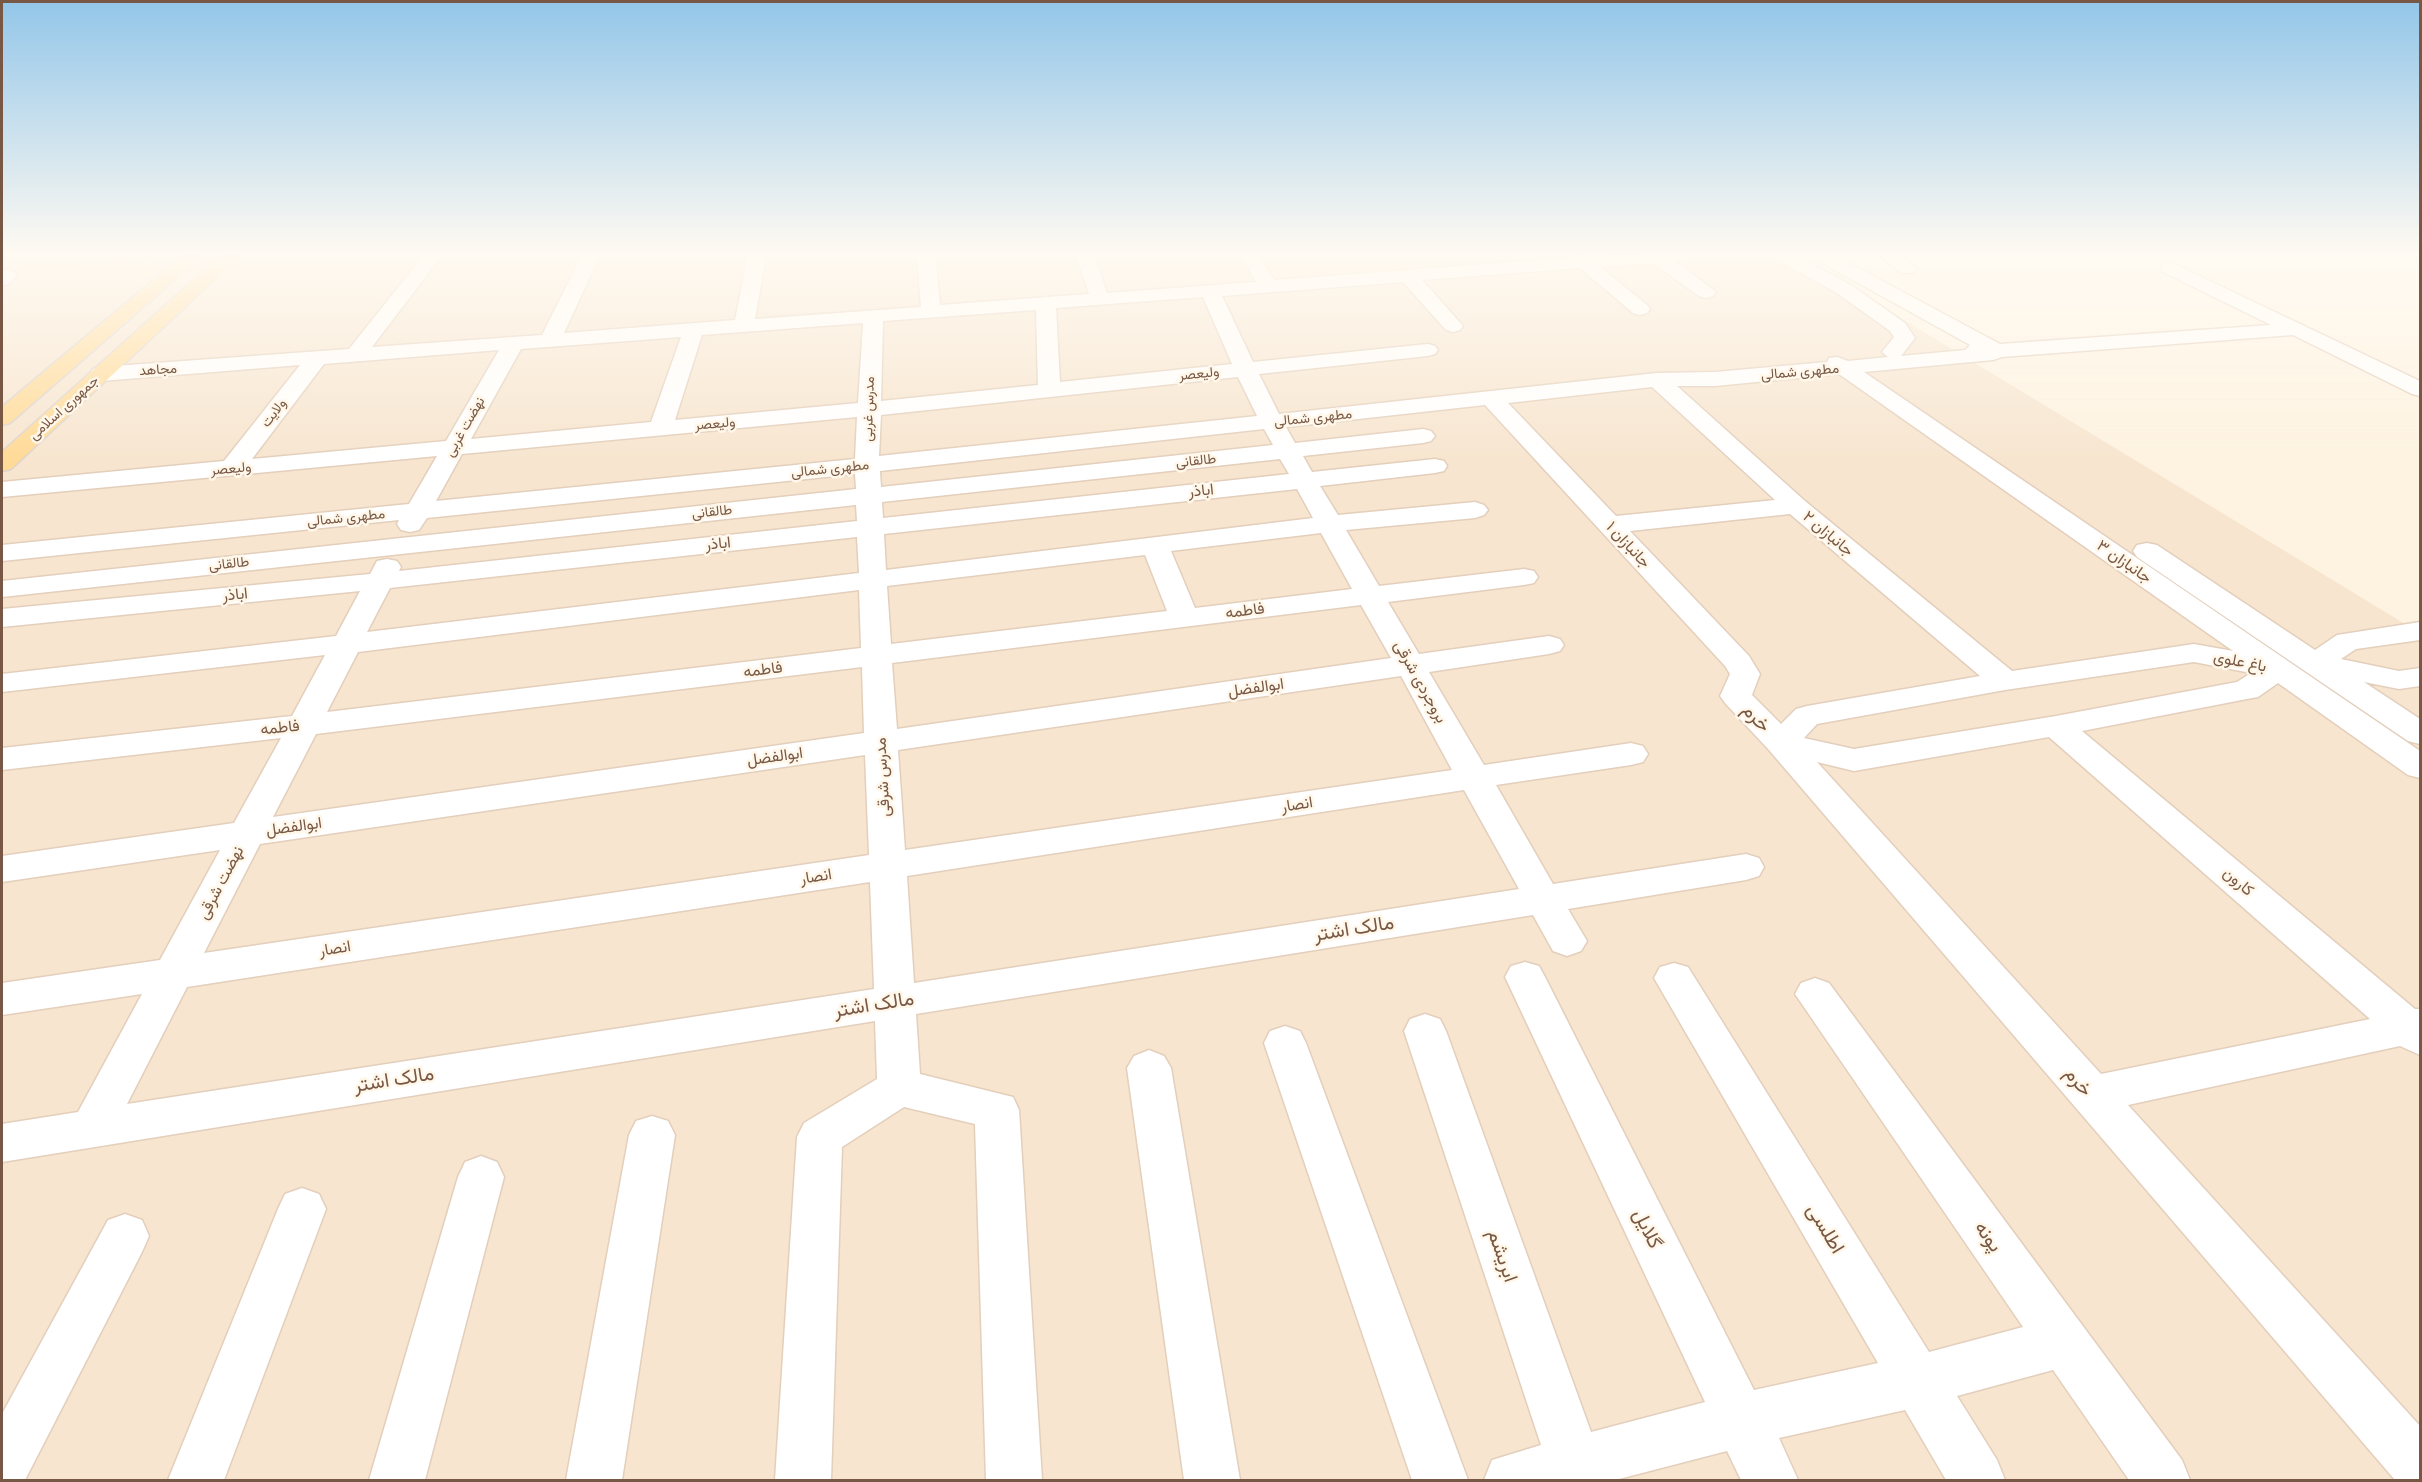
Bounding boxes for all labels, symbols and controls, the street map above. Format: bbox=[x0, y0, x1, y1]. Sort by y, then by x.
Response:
street label: مجاهد bbox=[139, 360, 177, 380]
street label: مطهری شمالی bbox=[1760, 360, 1840, 384]
street label: ولیعصر bbox=[1178, 364, 1220, 384]
street label: جمهوری اسلامی bbox=[26, 372, 102, 444]
street label: مدرس غربی bbox=[859, 376, 879, 442]
street label: نهضت غربی bbox=[441, 394, 489, 460]
street label: ولایت bbox=[258, 395, 290, 431]
street label: مطهری شمالی bbox=[1273, 406, 1353, 430]
street label: ولیعصر bbox=[694, 414, 736, 434]
street label: طالقانی bbox=[1175, 451, 1217, 471]
street label: مطهری شمالی bbox=[790, 457, 870, 481]
street label: ولیعصر bbox=[210, 459, 252, 479]
street label: اباذر bbox=[1187, 480, 1215, 502]
street label: طالقانی bbox=[691, 502, 733, 522]
street label: مطهری شمالی bbox=[306, 506, 386, 530]
street label: جانبازان ۲ bbox=[1799, 507, 1857, 561]
street label: جانبازان ۱ bbox=[1602, 518, 1654, 572]
street label: اباذر bbox=[704, 533, 732, 555]
street label: جانبازان ۳ bbox=[2093, 536, 2155, 588]
street label: طالقانی bbox=[208, 554, 250, 574]
street label: اباذر bbox=[221, 584, 249, 606]
street label: فاطمه bbox=[1224, 599, 1266, 623]
street label: بروجردی شرقی bbox=[1389, 637, 1451, 727]
street label: باغ علوی bbox=[2212, 647, 2268, 677]
street label: فاطمه bbox=[742, 658, 784, 682]
street label: ابوالفضل bbox=[1227, 675, 1285, 701]
street label: خرم bbox=[1736, 698, 1776, 738]
street label: فاطمه bbox=[259, 716, 301, 740]
street label: مدرس شرقی bbox=[871, 737, 895, 817]
street label: ابوالفضل bbox=[746, 744, 804, 770]
street label: انصار bbox=[1280, 793, 1314, 817]
street label: ابوالفضل bbox=[265, 814, 323, 840]
street label: نهضت شرقی bbox=[194, 843, 248, 923]
street label: کارون bbox=[2219, 864, 2257, 900]
street label: انصار bbox=[799, 865, 833, 889]
street label: مالک اشتر bbox=[1312, 911, 1396, 947]
street label: انصار bbox=[318, 937, 352, 961]
street label: مالک اشتر bbox=[832, 987, 916, 1023]
street label: مالک اشتر bbox=[352, 1062, 436, 1098]
street label: خرم bbox=[2059, 1062, 2097, 1102]
street label: اطلسی bbox=[1801, 1200, 1849, 1258]
street label: گلایل bbox=[1627, 1205, 1667, 1253]
street label: پونه bbox=[1969, 1217, 2007, 1257]
street label: ابریشم bbox=[1482, 1227, 1522, 1285]

